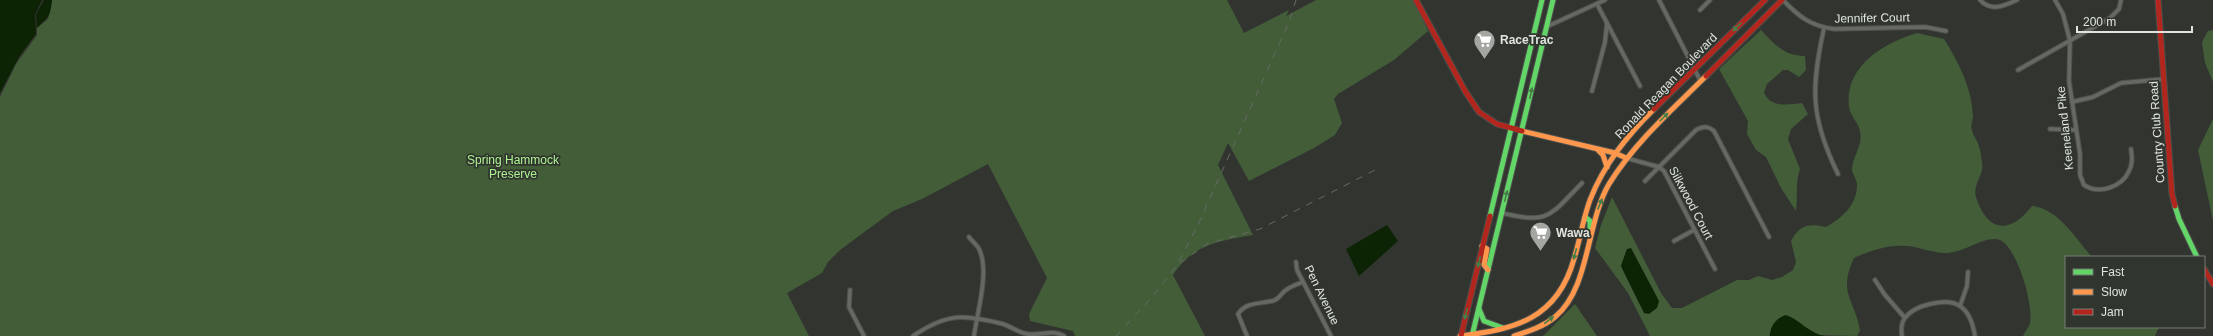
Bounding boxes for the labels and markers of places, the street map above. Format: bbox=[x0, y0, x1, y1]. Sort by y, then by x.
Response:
supermarket icon: RaceTrac bbox=[1472, 27, 1498, 60]
place label: RaceTrac bbox=[1500, 33, 1554, 47]
supermarket icon: Wawa bbox=[1528, 220, 1554, 253]
place label: Wawa bbox=[1556, 226, 1590, 240]

